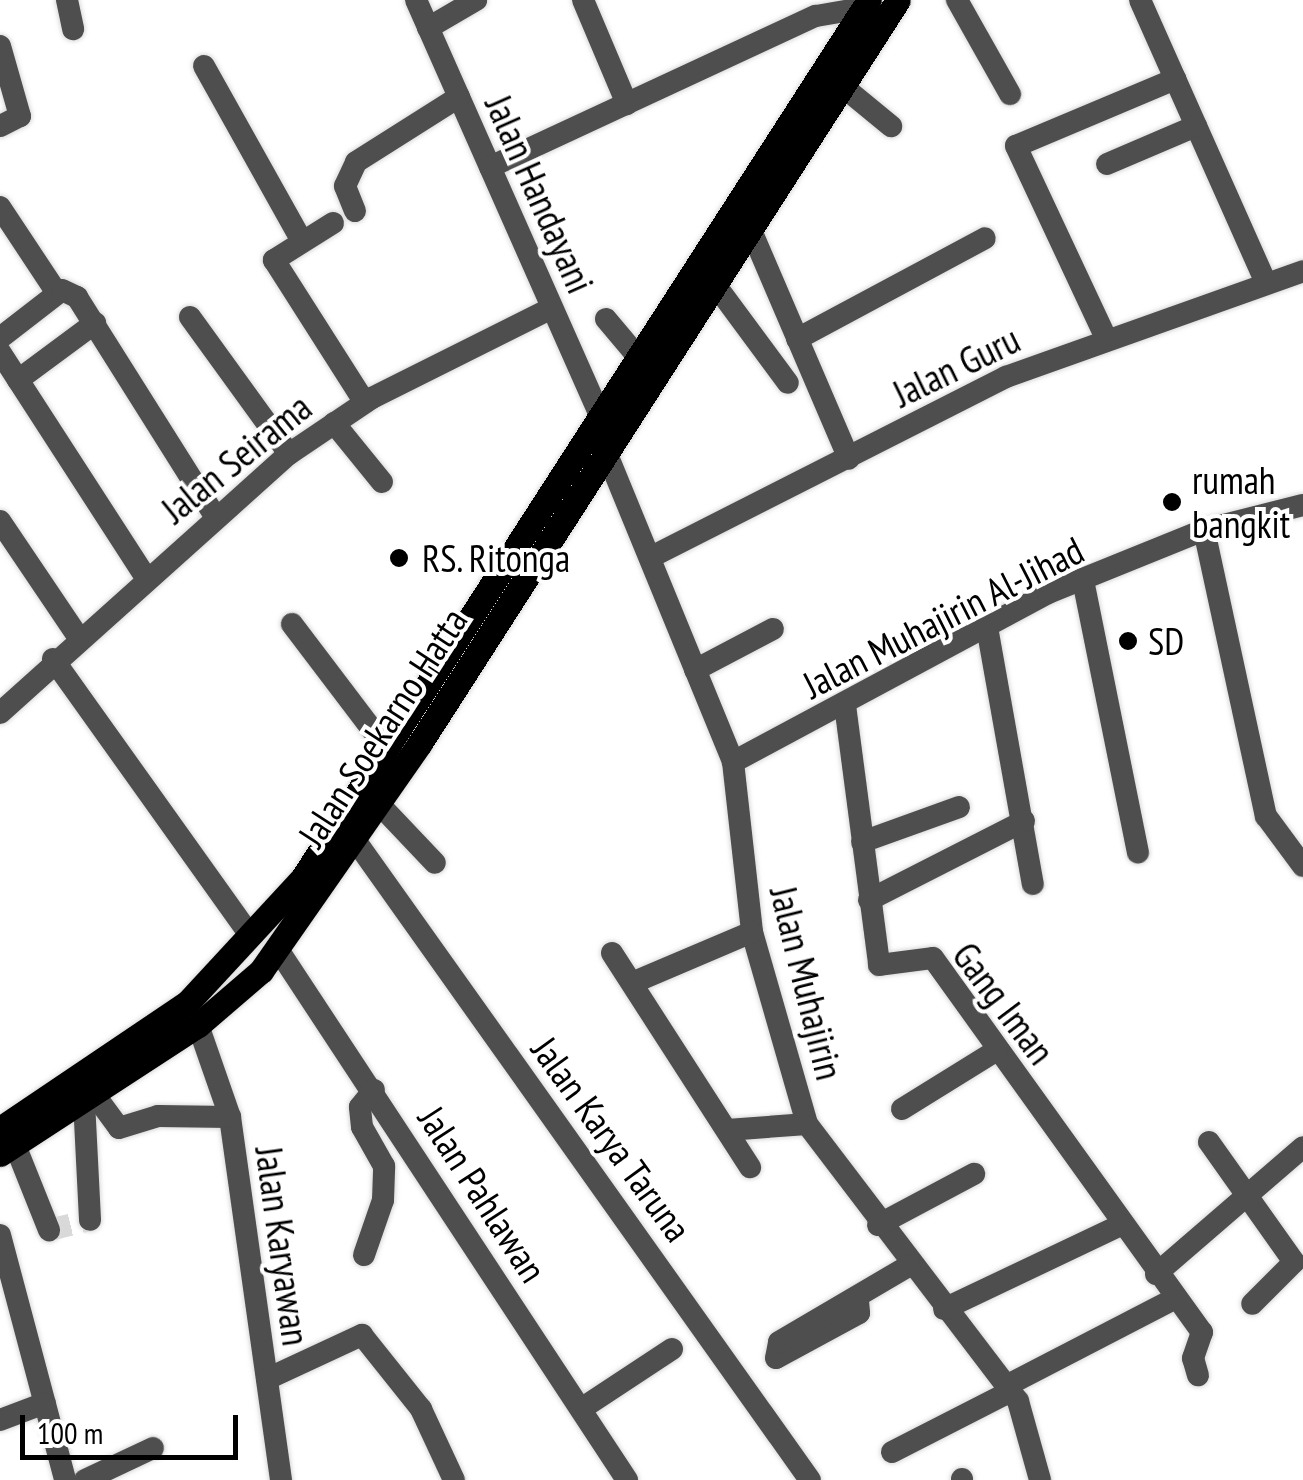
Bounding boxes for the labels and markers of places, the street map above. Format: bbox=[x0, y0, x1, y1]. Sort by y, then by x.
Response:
place label: rumah bangkit bbox=[1192, 457, 1290, 546]
marker: rumah bangkit bbox=[1161, 491, 1183, 513]
place label: RS. Ritonga bbox=[422, 535, 573, 581]
marker: RS. Ritonga bbox=[386, 545, 412, 571]
place label: SD bbox=[1148, 618, 1184, 664]
marker: SD bbox=[1117, 630, 1139, 652]

